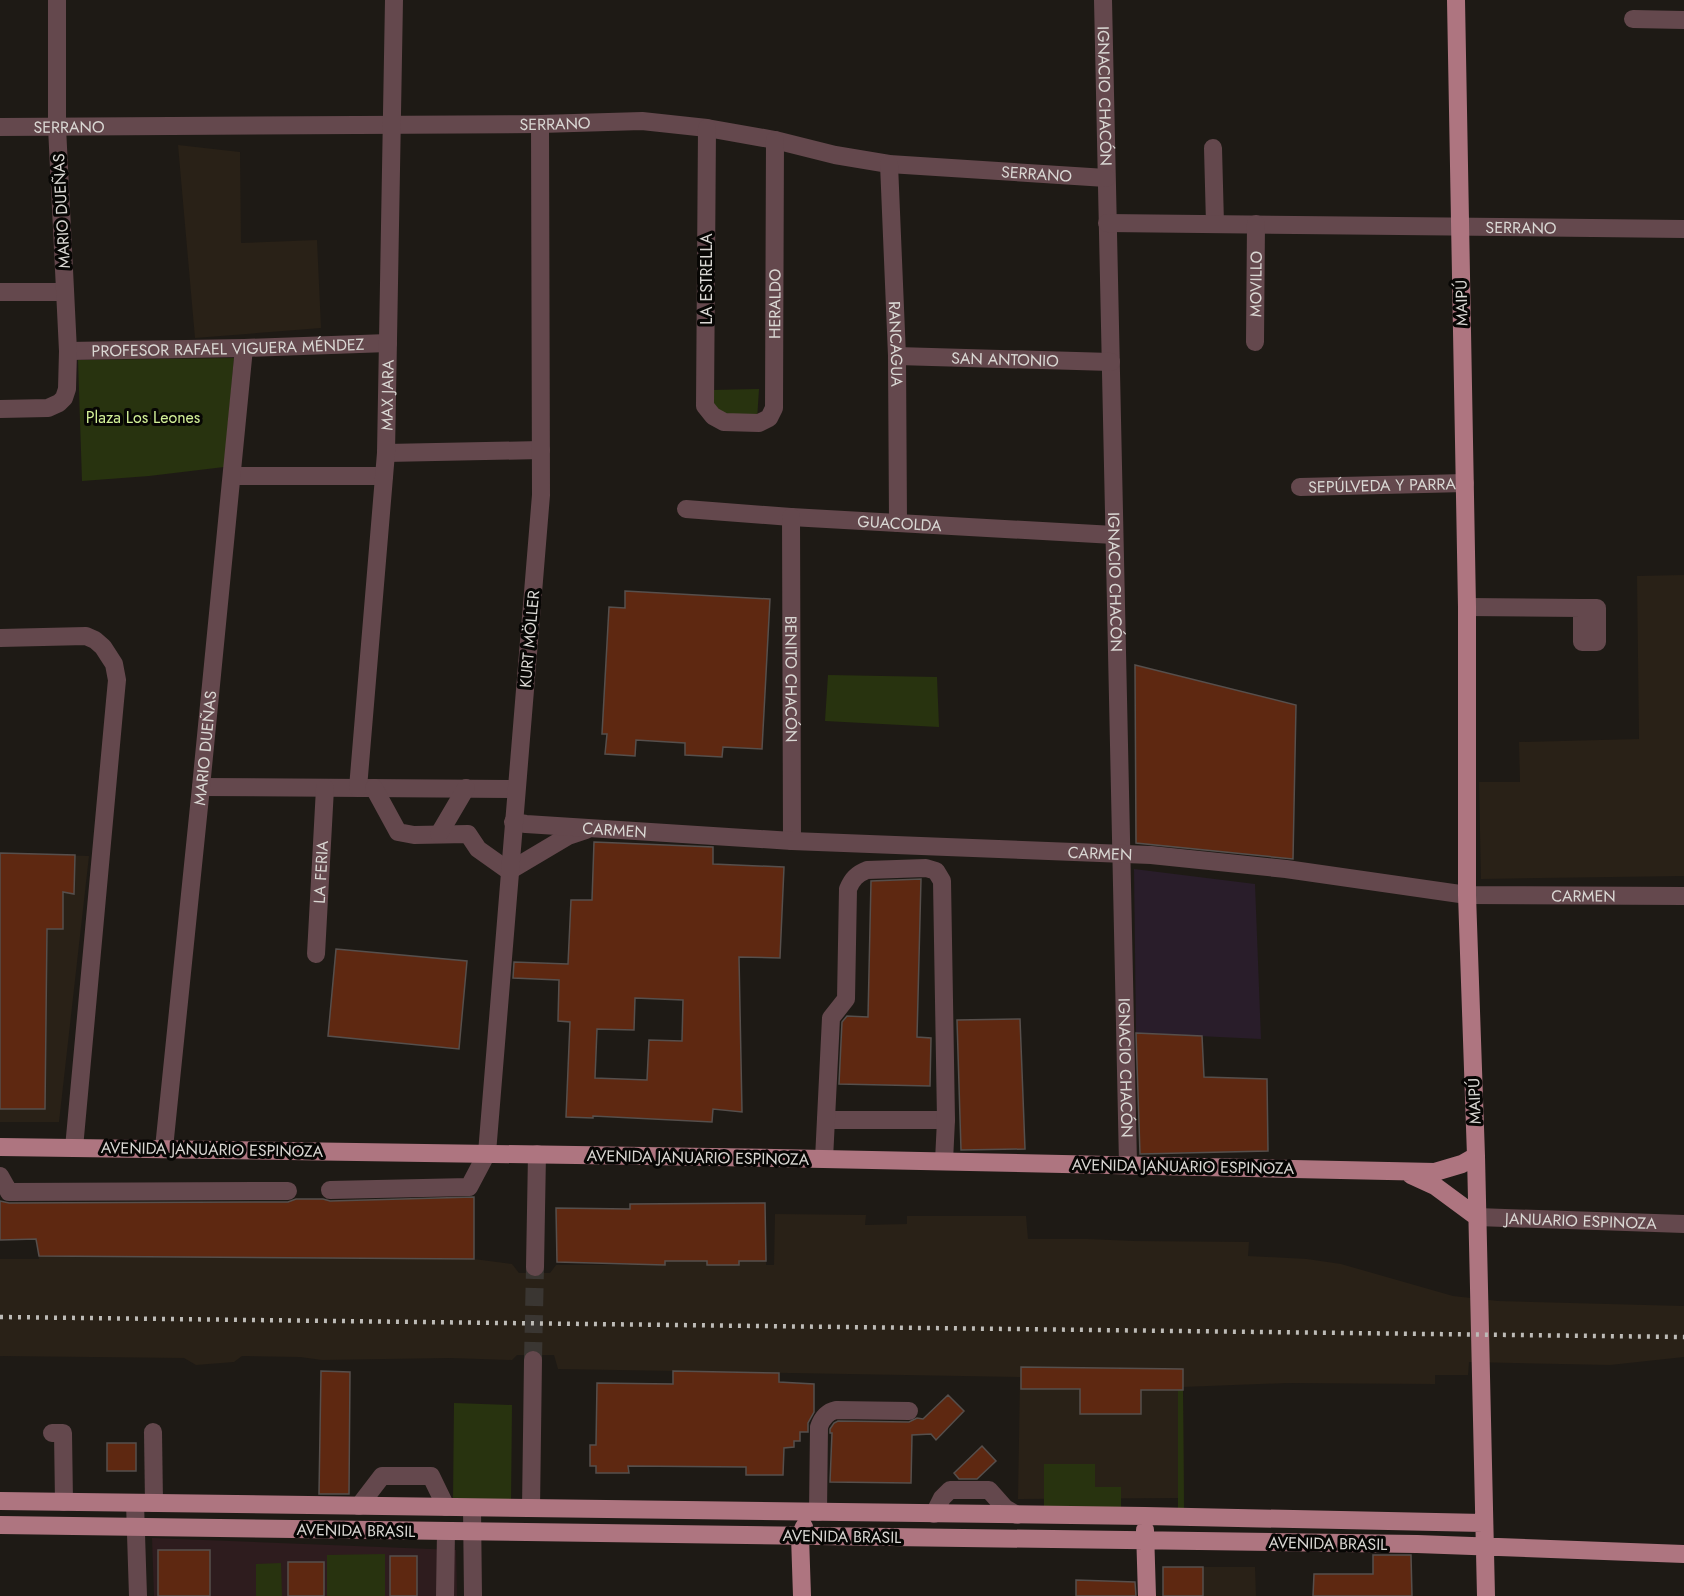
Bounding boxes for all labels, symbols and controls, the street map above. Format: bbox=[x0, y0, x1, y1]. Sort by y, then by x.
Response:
street label: IGNACIO CHACÓN bbox=[1092, 26, 1118, 166]
street label: SERRANO bbox=[519, 112, 591, 136]
street label: SERRANO bbox=[33, 115, 105, 139]
street label: MARIO DUEÑAS bbox=[47, 153, 76, 269]
street label: SERRANO bbox=[1000, 160, 1073, 188]
street label: SERRANO bbox=[1485, 216, 1557, 240]
street label: LA ESTRELLA bbox=[695, 233, 718, 325]
street label: MOVILLO bbox=[1244, 251, 1268, 317]
street label: HERALDO bbox=[763, 268, 787, 339]
street label: MAIPÚ bbox=[1450, 280, 1473, 326]
street label: RANCAGUA bbox=[883, 301, 908, 387]
street label: PROFESOR RAFAEL VIGUERA MÉNDEZ bbox=[91, 333, 365, 363]
street label: SAN ANTONIO bbox=[951, 347, 1059, 373]
street label: MAX JARA bbox=[375, 359, 400, 431]
park label: Plaza Los Leones bbox=[86, 406, 200, 429]
street label: SEPÚLVEDA Y PARRA bbox=[1308, 472, 1457, 499]
street label: GUACOLDA bbox=[857, 510, 943, 537]
street label: IGNACIO CHACÓN bbox=[1102, 512, 1128, 652]
street label: KURT MÖLLER bbox=[514, 589, 545, 689]
street label: BENITO CHACÓN bbox=[779, 616, 803, 742]
street label: MARIO DUEÑAS bbox=[188, 689, 222, 807]
street label: CARMEN bbox=[582, 817, 648, 844]
street label: LA FERIA bbox=[308, 839, 334, 904]
street label: CARMEN bbox=[1067, 841, 1133, 866]
street label: CARMEN bbox=[1551, 884, 1616, 908]
street label: IGNACIO CHACÓN bbox=[1112, 998, 1138, 1138]
street label: MAIPÚ bbox=[1462, 1077, 1487, 1124]
street label: AVENIDA JANUARIO ESPINOZA bbox=[101, 1136, 324, 1163]
street label: AVENIDA JANUARIO ESPINOZA bbox=[587, 1144, 810, 1171]
street label: AVENIDA JANUARIO ESPINOZA bbox=[1072, 1153, 1295, 1180]
street label: JANUARIO ESPINOZA bbox=[1503, 1207, 1658, 1235]
street label: AVENIDA BRASIL bbox=[296, 1518, 416, 1543]
street label: AVENIDA BRASIL bbox=[782, 1524, 902, 1549]
street label: AVENIDA BRASIL bbox=[1268, 1531, 1388, 1556]

